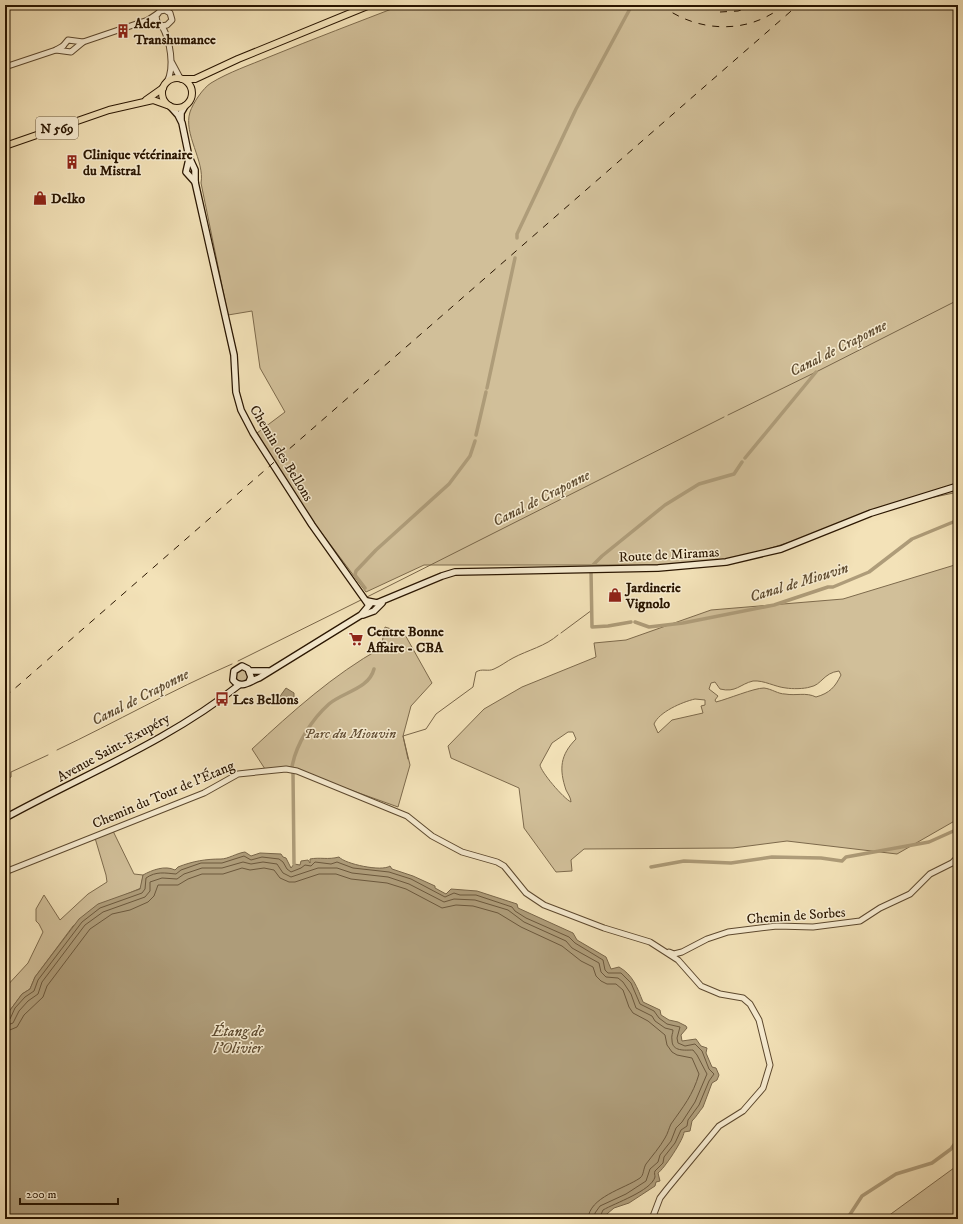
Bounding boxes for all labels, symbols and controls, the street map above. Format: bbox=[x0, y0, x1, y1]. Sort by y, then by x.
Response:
place label: Ader Transhumance bbox=[133, 15, 216, 49]
building icon: Ader Transhumance bbox=[115, 23, 131, 39]
road number: N 569 bbox=[36, 117, 78, 139]
place label: Clinique vétérinaire du Mistral bbox=[83, 146, 193, 180]
building icon: Clinique vétérinaire du Mistral bbox=[64, 154, 80, 170]
shop icon: Delko bbox=[32, 190, 48, 206]
place label: Delko bbox=[51, 190, 85, 208]
water label: Canal de Craponne bbox=[786, 315, 891, 381]
street label: Chemin des Bellons bbox=[245, 402, 317, 505]
water label: Canal de Craponne bbox=[489, 465, 594, 531]
street label: Route de Miramas bbox=[618, 543, 720, 567]
water label: Canal de Miouvin bbox=[747, 558, 851, 607]
place label: Jardinerie Vignolo bbox=[624, 579, 681, 613]
shop icon: Jardinerie Vignolo bbox=[607, 587, 623, 603]
place label: Centre Bonne Affaire - CBA bbox=[366, 623, 444, 657]
supermarket icon: Centre Bonne Affaire - CBA bbox=[348, 631, 364, 647]
water label: Canal de Craponne bbox=[88, 664, 193, 730]
bus stop icon: Les Bellons bbox=[214, 691, 230, 707]
place label: Les Bellons bbox=[233, 691, 299, 709]
street label: Avenue Saint-Exupéry bbox=[54, 709, 173, 786]
park label: Parc du Miouvin bbox=[304, 725, 396, 743]
street label: Chemin du Tour de l'Étang bbox=[90, 757, 237, 833]
street label: Chemin de Sorbes bbox=[746, 904, 846, 928]
water label: Étang de l'Olivier bbox=[211, 1022, 265, 1058]
scale bar bbox=[20, 1180, 118, 1206]
text: 200 m bbox=[26, 1187, 56, 1202]

